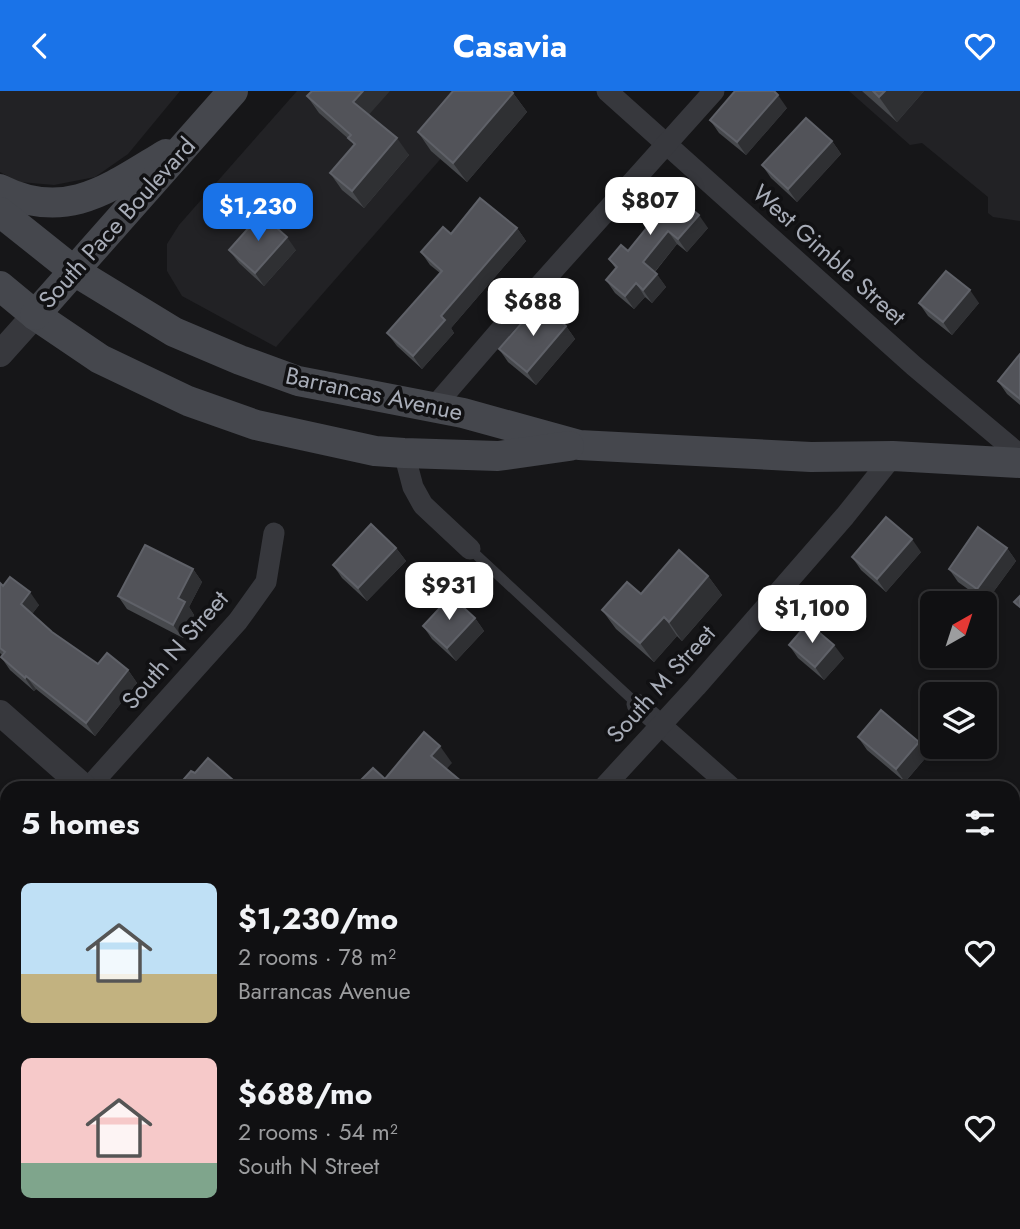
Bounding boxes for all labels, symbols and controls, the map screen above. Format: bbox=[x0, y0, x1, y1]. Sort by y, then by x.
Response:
text: Casavia bbox=[453, 23, 567, 69]
icon: back bbox=[21, 27, 59, 65]
icon: heart bbox=[961, 27, 999, 65]
street label: South Pace Boulevard bbox=[30, 129, 203, 316]
street label: West Gimble Street bbox=[745, 176, 914, 334]
pin: $807 bbox=[609, 177, 691, 237]
pin: $1,230 bbox=[201, 183, 315, 243]
text: $807 bbox=[621, 183, 679, 217]
text: $1,230 bbox=[219, 189, 297, 223]
pin: $688 bbox=[492, 279, 574, 338]
text: $688 bbox=[504, 284, 562, 318]
street label: Barrancas Avenue bbox=[282, 358, 466, 429]
pin: $931 bbox=[408, 563, 490, 622]
text: $931 bbox=[421, 568, 477, 602]
street label: South N Street bbox=[113, 582, 236, 717]
pin: $1,100 bbox=[755, 585, 869, 645]
text: $1,100 bbox=[774, 591, 850, 625]
north arrow bbox=[920, 591, 998, 669]
map controls bbox=[920, 591, 997, 759]
street label: South M Street bbox=[598, 617, 723, 750]
button: layers bbox=[920, 682, 997, 759]
text: 5 homes bbox=[21, 802, 140, 845]
icon: filters bbox=[961, 804, 999, 842]
text: $1,230/mo bbox=[238, 897, 398, 940]
icon: home bbox=[77, 911, 161, 995]
icon: heart bbox=[961, 934, 999, 972]
text: 2 rooms · 78 m² bbox=[238, 940, 396, 974]
text: Barrancas Avenue bbox=[238, 974, 411, 1008]
text: $688/mo bbox=[238, 1072, 372, 1115]
icon: home bbox=[77, 1086, 161, 1170]
icon: heart bbox=[961, 1109, 999, 1147]
text: 2 rooms · 54 m² bbox=[238, 1115, 398, 1149]
text: South N Street bbox=[238, 1149, 379, 1183]

